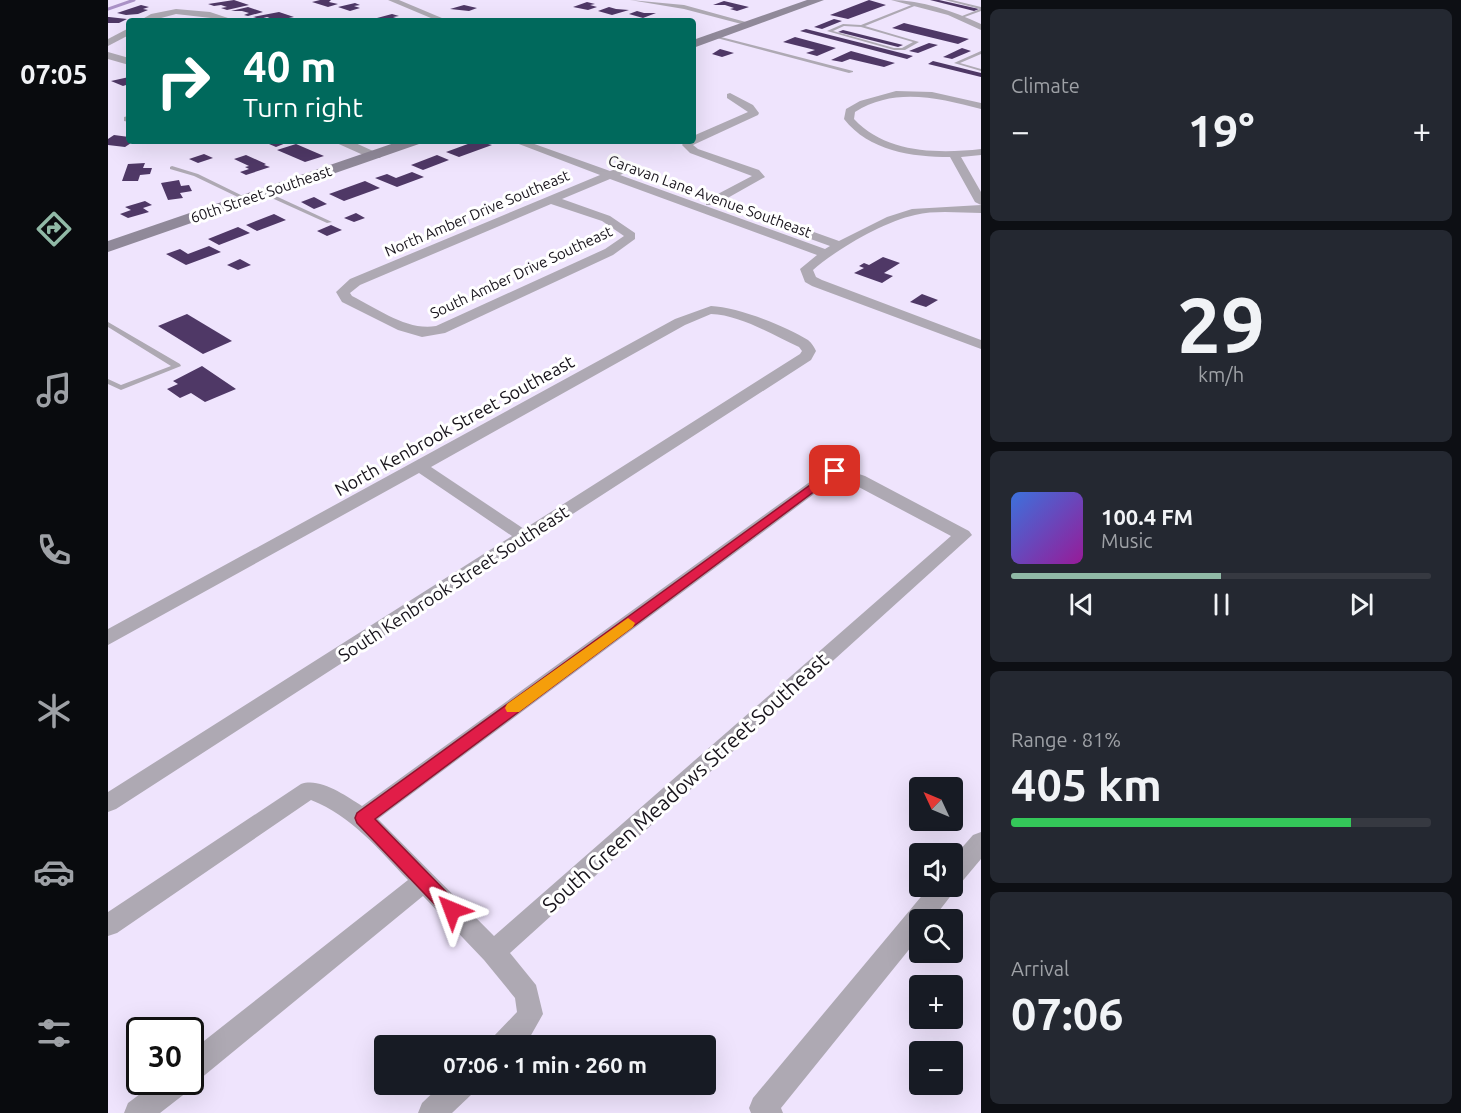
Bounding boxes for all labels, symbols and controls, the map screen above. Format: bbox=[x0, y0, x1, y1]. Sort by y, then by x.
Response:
icon: right bbox=[144, 42, 222, 120]
text: 40 m bbox=[243, 43, 337, 90]
text: 07:05 bbox=[20, 59, 88, 89]
text: Climate bbox=[1011, 74, 1080, 97]
text: Turn right bbox=[243, 92, 363, 122]
text: 19° bbox=[1188, 105, 1254, 156]
text: − bbox=[1011, 112, 1030, 149]
text: + bbox=[1412, 112, 1431, 149]
street label: Caravan Lane Avenue Southeast bbox=[606, 151, 814, 241]
street label: 60th Street Southeast bbox=[188, 162, 334, 226]
street label: North Amber Drive Southeast bbox=[382, 166, 572, 260]
icon: directions bbox=[33, 208, 75, 250]
street label: South Amber Drive Southeast bbox=[427, 222, 615, 322]
text: 29 bbox=[1177, 280, 1265, 368]
street label: North Kenbrook Street Southeast bbox=[331, 351, 577, 499]
text: km/h bbox=[1198, 363, 1244, 386]
icon: music bbox=[33, 369, 75, 411]
pin bbox=[809, 445, 860, 496]
icon: arrive bbox=[818, 454, 851, 487]
street label: South Kenbrook Street Southeast bbox=[334, 501, 572, 665]
text: 100.4 FM bbox=[1101, 504, 1193, 529]
icon: phone bbox=[33, 529, 75, 571]
text: Music bbox=[1101, 529, 1153, 552]
icon: previous bbox=[1065, 588, 1098, 621]
icon: pause bbox=[1205, 588, 1238, 621]
icon: next bbox=[1345, 588, 1378, 621]
street label: South Green Meadows Street Southeast bbox=[537, 647, 833, 917]
icon: climate bbox=[33, 690, 75, 732]
text: Range · 81% bbox=[1011, 728, 1121, 751]
text: 405 km bbox=[1011, 759, 1162, 810]
north arrow bbox=[909, 777, 963, 831]
map controls bbox=[909, 777, 963, 1095]
button: sound bbox=[909, 843, 963, 897]
icon: car bbox=[33, 851, 75, 893]
position arrow bbox=[420, 878, 484, 942]
button: search bbox=[909, 909, 963, 963]
text: Arrival bbox=[1011, 957, 1069, 980]
button: + bbox=[909, 975, 963, 1029]
text: 07:06 bbox=[1011, 988, 1124, 1039]
icon: filters bbox=[33, 1012, 75, 1054]
speed limit sign: 30 bbox=[126, 1017, 204, 1095]
button: − bbox=[909, 1041, 963, 1095]
text: 07:06 · 1 min · 260 m bbox=[443, 1052, 647, 1077]

